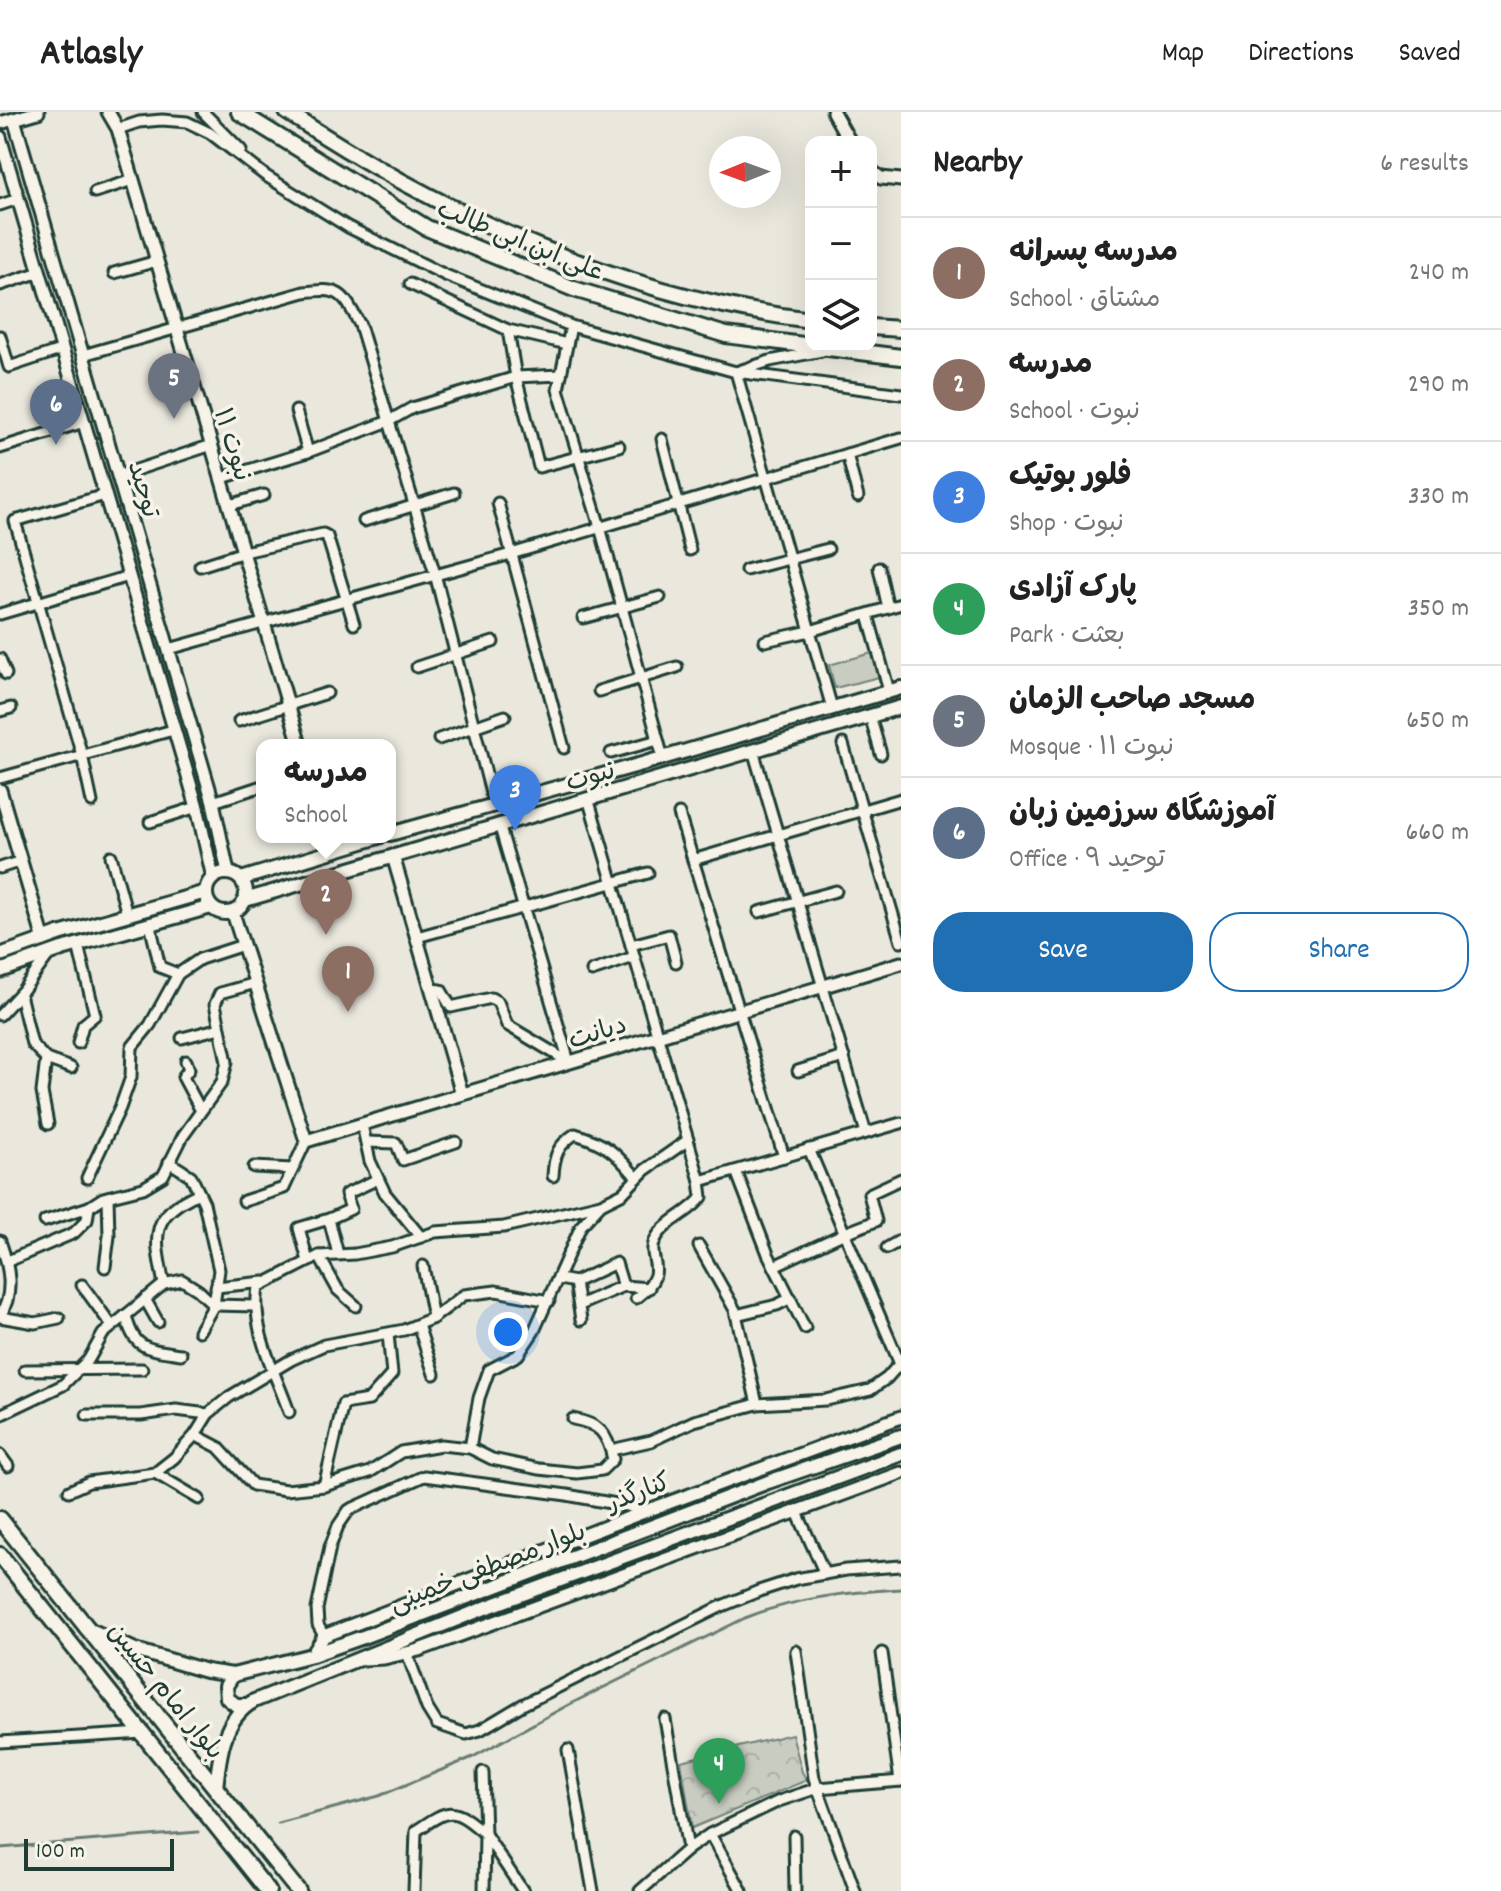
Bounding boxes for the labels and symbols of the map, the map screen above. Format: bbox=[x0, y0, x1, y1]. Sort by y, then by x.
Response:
north arrow bbox=[709, 136, 781, 208]
street label: علی ابن ابی طالب bbox=[431, 192, 609, 293]
pin: 5 bbox=[148, 353, 200, 419]
pin: 6 bbox=[30, 379, 82, 445]
street label: نبوت ۱۱ bbox=[202, 404, 259, 486]
street label: توحید bbox=[116, 457, 167, 523]
street label: نبوت bbox=[562, 754, 620, 803]
pin: 3 bbox=[489, 765, 541, 831]
pin: 2 bbox=[300, 869, 352, 935]
pin: 1 bbox=[322, 946, 374, 1012]
street label: دیانت bbox=[564, 1008, 632, 1061]
your location bbox=[488, 1312, 528, 1352]
street label: کنارگذر bbox=[600, 1465, 677, 1524]
street label: بلوار مصطفی خمینی bbox=[385, 1515, 592, 1624]
street label: بلوار امام حسین bbox=[97, 1615, 231, 1769]
pin: 4 bbox=[693, 1738, 745, 1804]
scale bar bbox=[24, 1835, 174, 1871]

